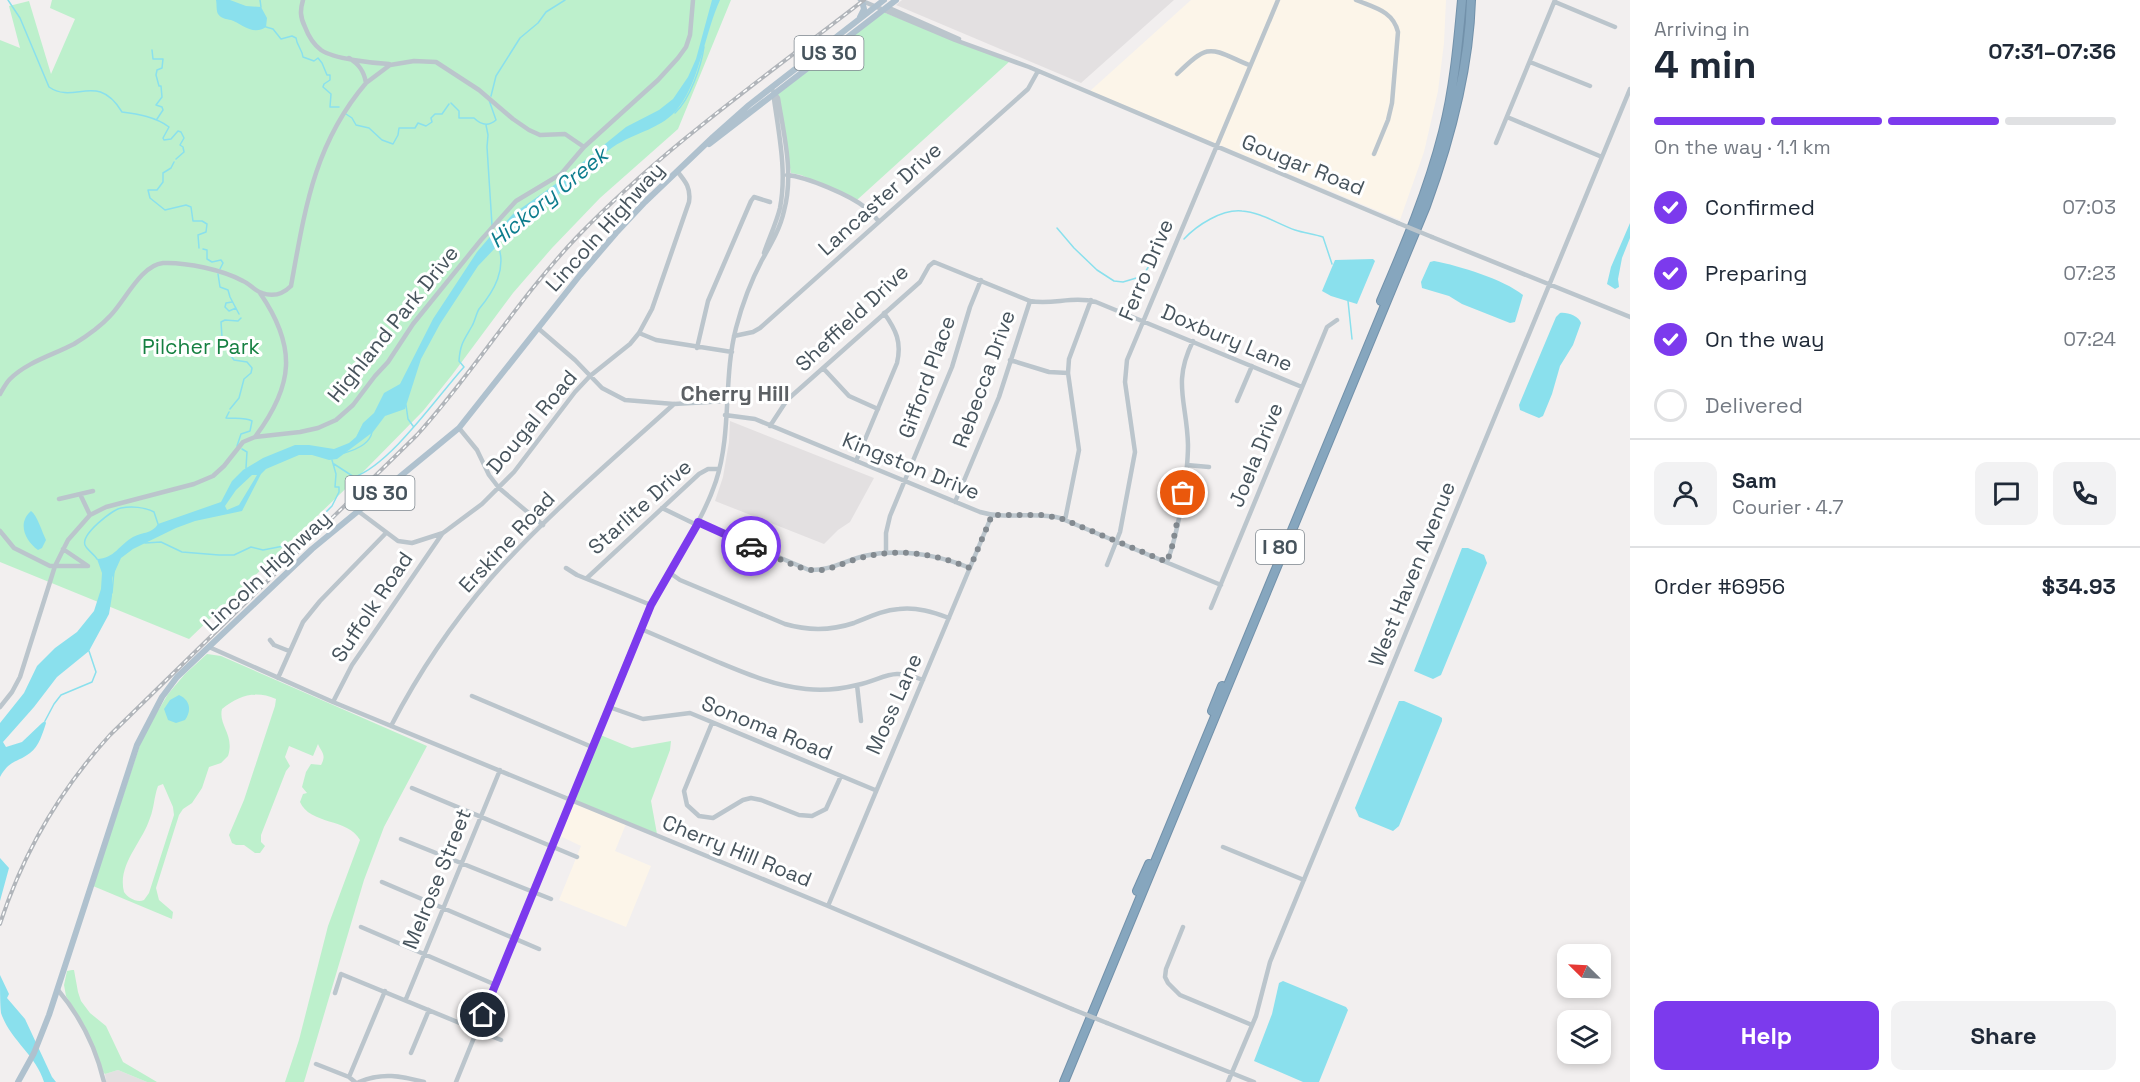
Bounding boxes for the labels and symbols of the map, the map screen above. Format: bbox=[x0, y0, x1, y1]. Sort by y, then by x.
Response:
road number: US 30 bbox=[794, 36, 864, 70]
street label: Gougar Road bbox=[1238, 128, 1369, 201]
street label: Lancaster Drive bbox=[812, 136, 947, 261]
water label: Hickory Creek bbox=[483, 139, 615, 254]
street label: Lincoln Highway bbox=[539, 156, 670, 297]
street label: Ferro Drive bbox=[1112, 215, 1179, 325]
street label: Highland Park Drive bbox=[321, 240, 464, 407]
street label: Sheffield Drive bbox=[789, 258, 914, 377]
street label: Doxbury Lane bbox=[1157, 298, 1297, 377]
street label: Rebecca Drive bbox=[946, 306, 1021, 451]
street label: Gifford Place bbox=[892, 312, 961, 442]
park label: Pilcher Park bbox=[142, 333, 260, 360]
street label: Dougal Road bbox=[480, 364, 583, 479]
district label: Cherry Hill bbox=[681, 379, 789, 407]
street label: Joela Drive bbox=[1222, 399, 1289, 511]
street label: Kingston Drive bbox=[838, 426, 984, 505]
street label: Starlite Drive bbox=[582, 453, 697, 560]
pin bbox=[1157, 467, 1208, 518]
road number: US 30 bbox=[346, 476, 415, 510]
street label: West Haven Avenue bbox=[1362, 477, 1461, 670]
street label: Erskine Road bbox=[453, 485, 561, 598]
street label: Lincoln Highway bbox=[197, 505, 336, 637]
courier bbox=[721, 516, 781, 576]
road number: I 80 bbox=[1256, 530, 1304, 564]
street label: Suffolk Road bbox=[325, 546, 418, 667]
street label: Moss Lane bbox=[859, 649, 928, 758]
street label: Sonoma Road bbox=[698, 689, 837, 766]
street label: Melrose Street bbox=[396, 805, 477, 953]
street label: Cherry Hill Road bbox=[658, 808, 816, 893]
north arrow bbox=[1557, 944, 1611, 998]
pin bbox=[457, 989, 508, 1040]

